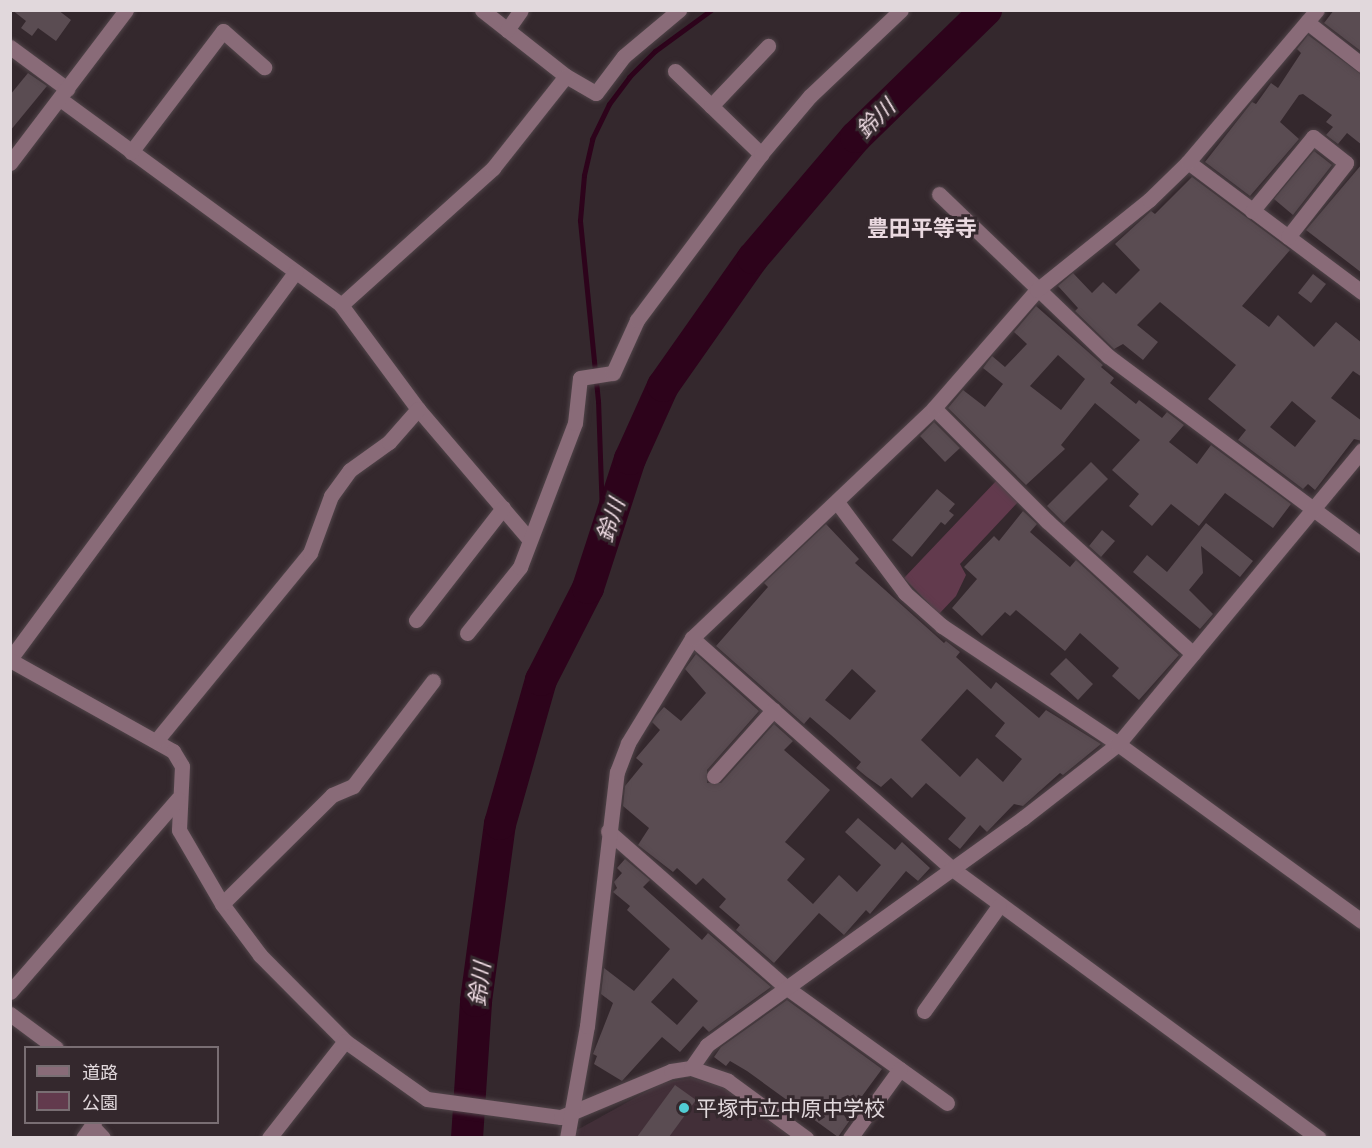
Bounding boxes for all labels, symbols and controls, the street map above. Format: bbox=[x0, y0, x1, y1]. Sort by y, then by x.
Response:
water label: 鈴川 bbox=[850, 93, 900, 143]
district label: 豊田平等寺 bbox=[867, 215, 977, 241]
water label: 鈴川 bbox=[591, 495, 629, 545]
water label: 鈴川 bbox=[463, 961, 495, 1007]
legend bbox=[24, 1046, 219, 1124]
text: 道路 bbox=[82, 1061, 118, 1083]
text: 公園 bbox=[82, 1091, 118, 1113]
place label: 平塚市立中原中学校 bbox=[696, 1095, 885, 1121]
marker: 平塚市立中原中学校 bbox=[677, 1101, 691, 1115]

